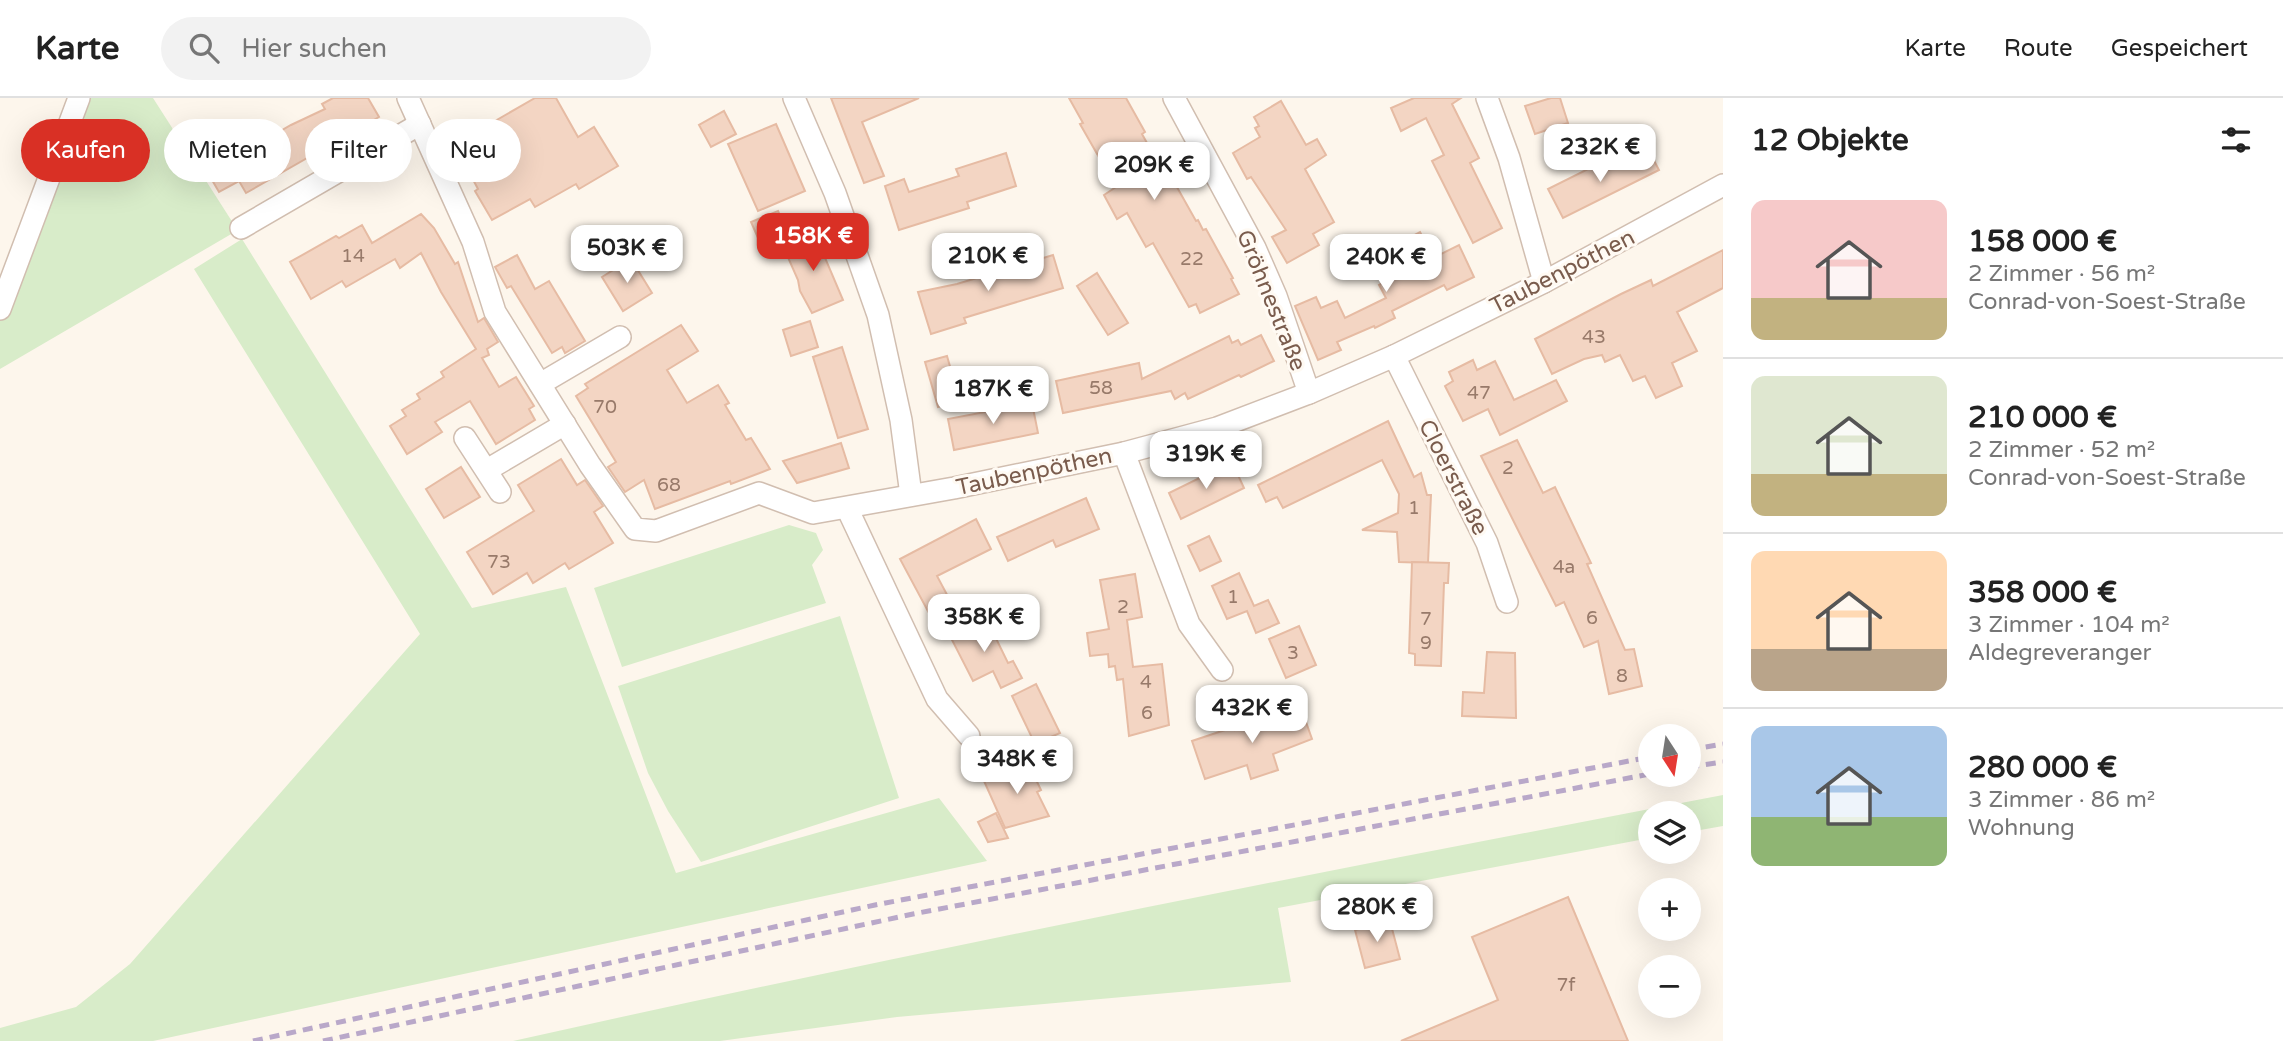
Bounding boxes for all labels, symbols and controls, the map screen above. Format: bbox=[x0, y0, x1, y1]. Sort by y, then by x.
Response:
search box bbox=[161, 17, 651, 80]
text: Karte bbox=[35, 29, 119, 68]
icon: search bbox=[185, 29, 223, 67]
text: Hier suchen bbox=[241, 33, 387, 64]
text: Karte bbox=[1904, 34, 1966, 63]
text: Route bbox=[2004, 34, 2073, 63]
text: Gespeichert bbox=[2111, 34, 2248, 63]
chip: Kaufen bbox=[21, 119, 150, 182]
chip: Mieten bbox=[164, 119, 291, 182]
chip: Filter bbox=[305, 119, 412, 182]
chip: Neu bbox=[426, 119, 521, 182]
icon: filters bbox=[2217, 121, 2255, 159]
text: 12 Objekte bbox=[1751, 122, 1909, 159]
pin: 232K € bbox=[1543, 125, 1657, 184]
text: 232K € bbox=[1560, 133, 1640, 161]
pin: 209K € bbox=[1097, 142, 1211, 202]
text: 209K € bbox=[1114, 151, 1194, 179]
pin: 158K € bbox=[756, 214, 870, 273]
text: 158K € bbox=[773, 222, 853, 250]
street label: Taubenpöthen bbox=[1485, 223, 1640, 320]
text: 158 000 € bbox=[1968, 223, 2117, 260]
pin: 503K € bbox=[570, 226, 684, 285]
street label: Gröhnestraße bbox=[1230, 226, 1312, 375]
icon: home bbox=[1807, 228, 1891, 312]
text: 503K € bbox=[587, 234, 667, 262]
pin: 210K € bbox=[931, 234, 1045, 293]
pin: 240K € bbox=[1329, 234, 1443, 294]
text: 210K € bbox=[948, 242, 1028, 270]
text: 240K € bbox=[1346, 243, 1426, 271]
house number: 14 bbox=[341, 245, 365, 267]
house number: 22 bbox=[1180, 248, 1204, 270]
text: 2 Zimmer · 56 m² bbox=[1968, 260, 2155, 288]
text: Conrad-von-Soest-Straße bbox=[1968, 288, 2246, 316]
house number: 43 bbox=[1582, 326, 1606, 348]
pin: 187K € bbox=[936, 366, 1050, 426]
text: 187K € bbox=[953, 375, 1033, 403]
house number: 58 bbox=[1089, 377, 1113, 399]
house number: 47 bbox=[1467, 382, 1491, 404]
house number: 70 bbox=[593, 396, 617, 418]
text: 210 000 € bbox=[1968, 399, 2117, 436]
icon: home bbox=[1807, 404, 1891, 488]
street label: Cloerstraße bbox=[1412, 415, 1494, 540]
pin: 319K € bbox=[1149, 432, 1263, 491]
text: 2 Zimmer · 52 m² bbox=[1968, 436, 2155, 464]
text: 319K € bbox=[1166, 440, 1246, 468]
street label: Taubenpöthen bbox=[954, 442, 1115, 502]
house number: 2 bbox=[1502, 457, 1514, 479]
text: Conrad-von-Soest-Straße bbox=[1968, 464, 2246, 492]
house number: 68 bbox=[657, 474, 681, 496]
house number: 1 bbox=[1408, 497, 1420, 519]
house number: 73 bbox=[487, 551, 511, 573]
house number: 4a bbox=[1553, 556, 1575, 578]
text: 358 000 € bbox=[1968, 574, 2117, 611]
icon: home bbox=[1807, 579, 1891, 663]
house number: 1 bbox=[1227, 586, 1239, 608]
pin: 358K € bbox=[927, 594, 1041, 654]
house number: 2 bbox=[1117, 596, 1129, 618]
text: 358K € bbox=[944, 603, 1024, 631]
house number: 6 bbox=[1586, 607, 1598, 629]
house number: 7 bbox=[1420, 608, 1432, 630]
text: 3 Zimmer · 104 m² bbox=[1968, 611, 2170, 639]
house number: 9 bbox=[1420, 632, 1432, 654]
text: Aldegreveranger bbox=[1968, 639, 2151, 667]
house number: 3 bbox=[1287, 642, 1299, 664]
house number: 8 bbox=[1616, 665, 1628, 687]
house number: 4 bbox=[1140, 671, 1152, 693]
pin: 432K € bbox=[1195, 686, 1309, 745]
text: 432K € bbox=[1212, 694, 1292, 722]
house number: 6 bbox=[1141, 702, 1153, 724]
north arrow bbox=[1638, 724, 1701, 788]
map controls bbox=[1638, 724, 1701, 1018]
pin: 348K € bbox=[960, 736, 1074, 796]
text: 348K € bbox=[977, 745, 1057, 773]
text: 280 000 € bbox=[1968, 749, 2117, 786]
icon: home bbox=[1807, 754, 1891, 838]
text: 3 Zimmer · 86 m² bbox=[1968, 786, 2155, 814]
button: layers bbox=[1638, 801, 1701, 864]
text: Wohnung bbox=[1968, 814, 2075, 842]
button: + bbox=[1638, 878, 1701, 941]
pin: 280K € bbox=[1320, 884, 1434, 944]
text: 280K € bbox=[1337, 893, 1417, 921]
button: − bbox=[1638, 955, 1701, 1018]
house number: 7f bbox=[1556, 974, 1576, 996]

